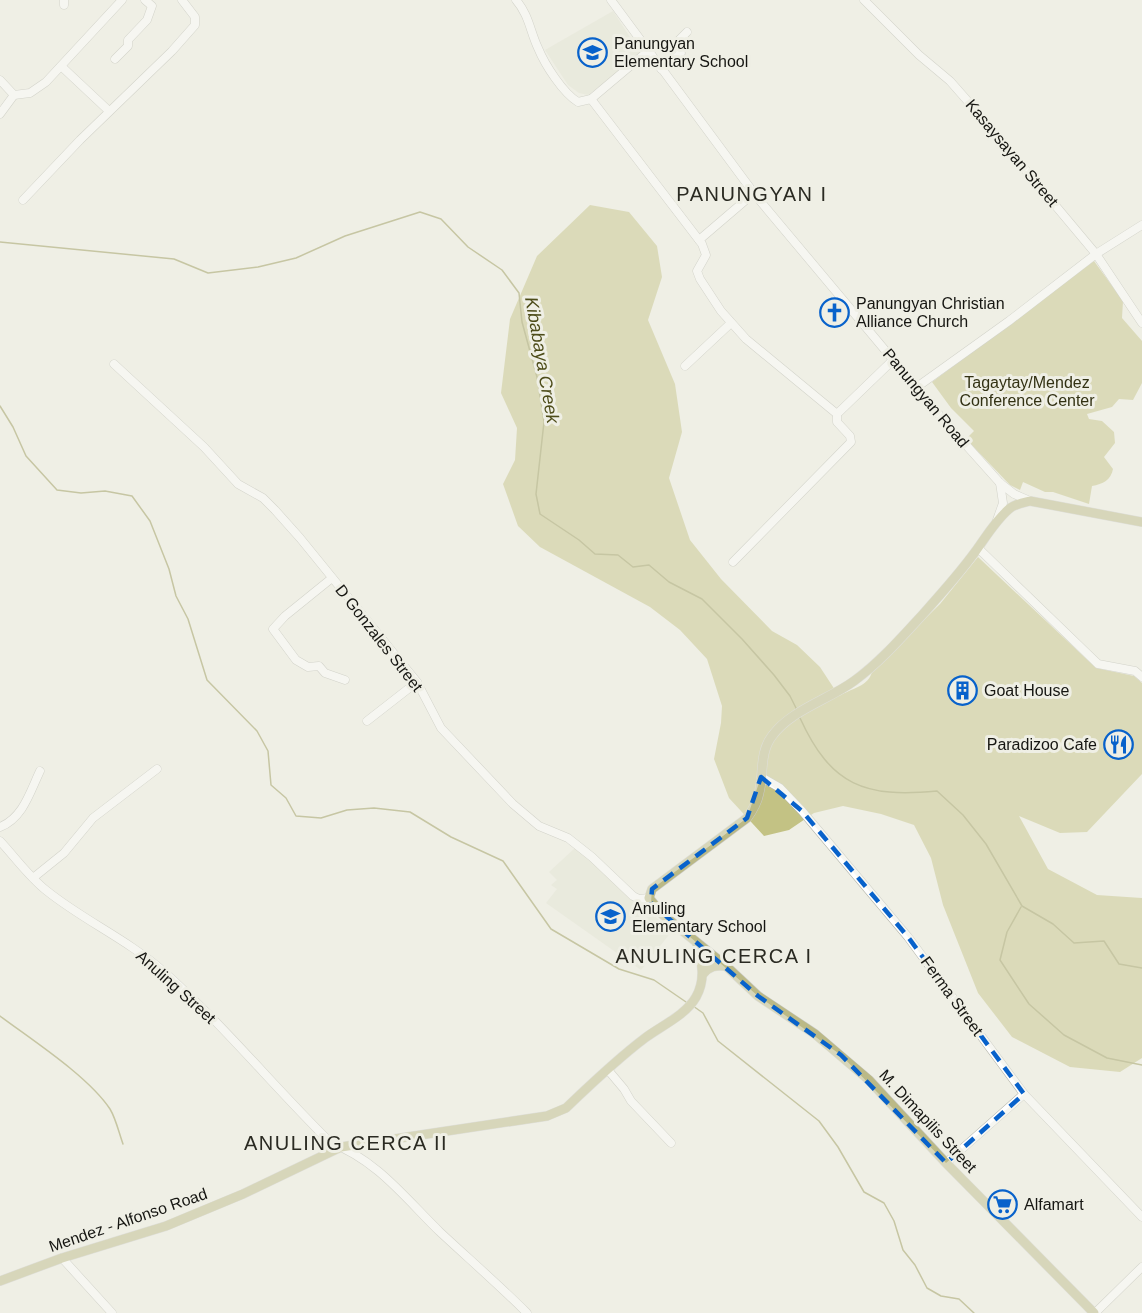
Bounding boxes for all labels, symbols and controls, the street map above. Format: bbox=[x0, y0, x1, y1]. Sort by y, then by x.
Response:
place label: Panungyan Elementary School bbox=[614, 35, 748, 70]
school or university icon: Panungyan Elementary School bbox=[577, 36, 609, 68]
street label: Kasaysayan Street bbox=[962, 96, 1062, 210]
district label: PANUNGYAN I bbox=[676, 183, 828, 205]
water label: Kibabaya Creek bbox=[521, 295, 563, 426]
place label: Panungyan Christian Alliance Church bbox=[856, 295, 1005, 330]
church icon: Panungyan Christian Alliance Church bbox=[819, 296, 851, 328]
street label: Panungyan Road bbox=[880, 345, 972, 451]
park label: Tagaytay/Mendez Conference Center bbox=[959, 374, 1095, 409]
street label: D Gonzales Street bbox=[332, 581, 426, 695]
building icon: Goat House bbox=[947, 674, 979, 706]
place label: Goat House bbox=[984, 682, 1069, 699]
restaurant icon: Paradizoo Cafe bbox=[1102, 728, 1134, 760]
place label: Paradizoo Cafe bbox=[987, 736, 1097, 753]
place label: Anuling Elementary School bbox=[632, 900, 766, 935]
school or university icon: Anuling Elementary School bbox=[595, 901, 627, 933]
district label: ANULING CERCA I bbox=[616, 945, 812, 967]
street label: Anuling Street bbox=[133, 947, 219, 1027]
street label: Ferma Street bbox=[918, 953, 987, 1039]
street label: M. Dimapilis Street bbox=[876, 1066, 980, 1176]
district label: ANULING CERCA II bbox=[244, 1132, 448, 1154]
street label: Mendez - Alfonso Road bbox=[47, 1185, 209, 1255]
supermarket icon: Alfamart bbox=[987, 1188, 1019, 1220]
place label: Alfamart bbox=[1024, 1196, 1084, 1213]

